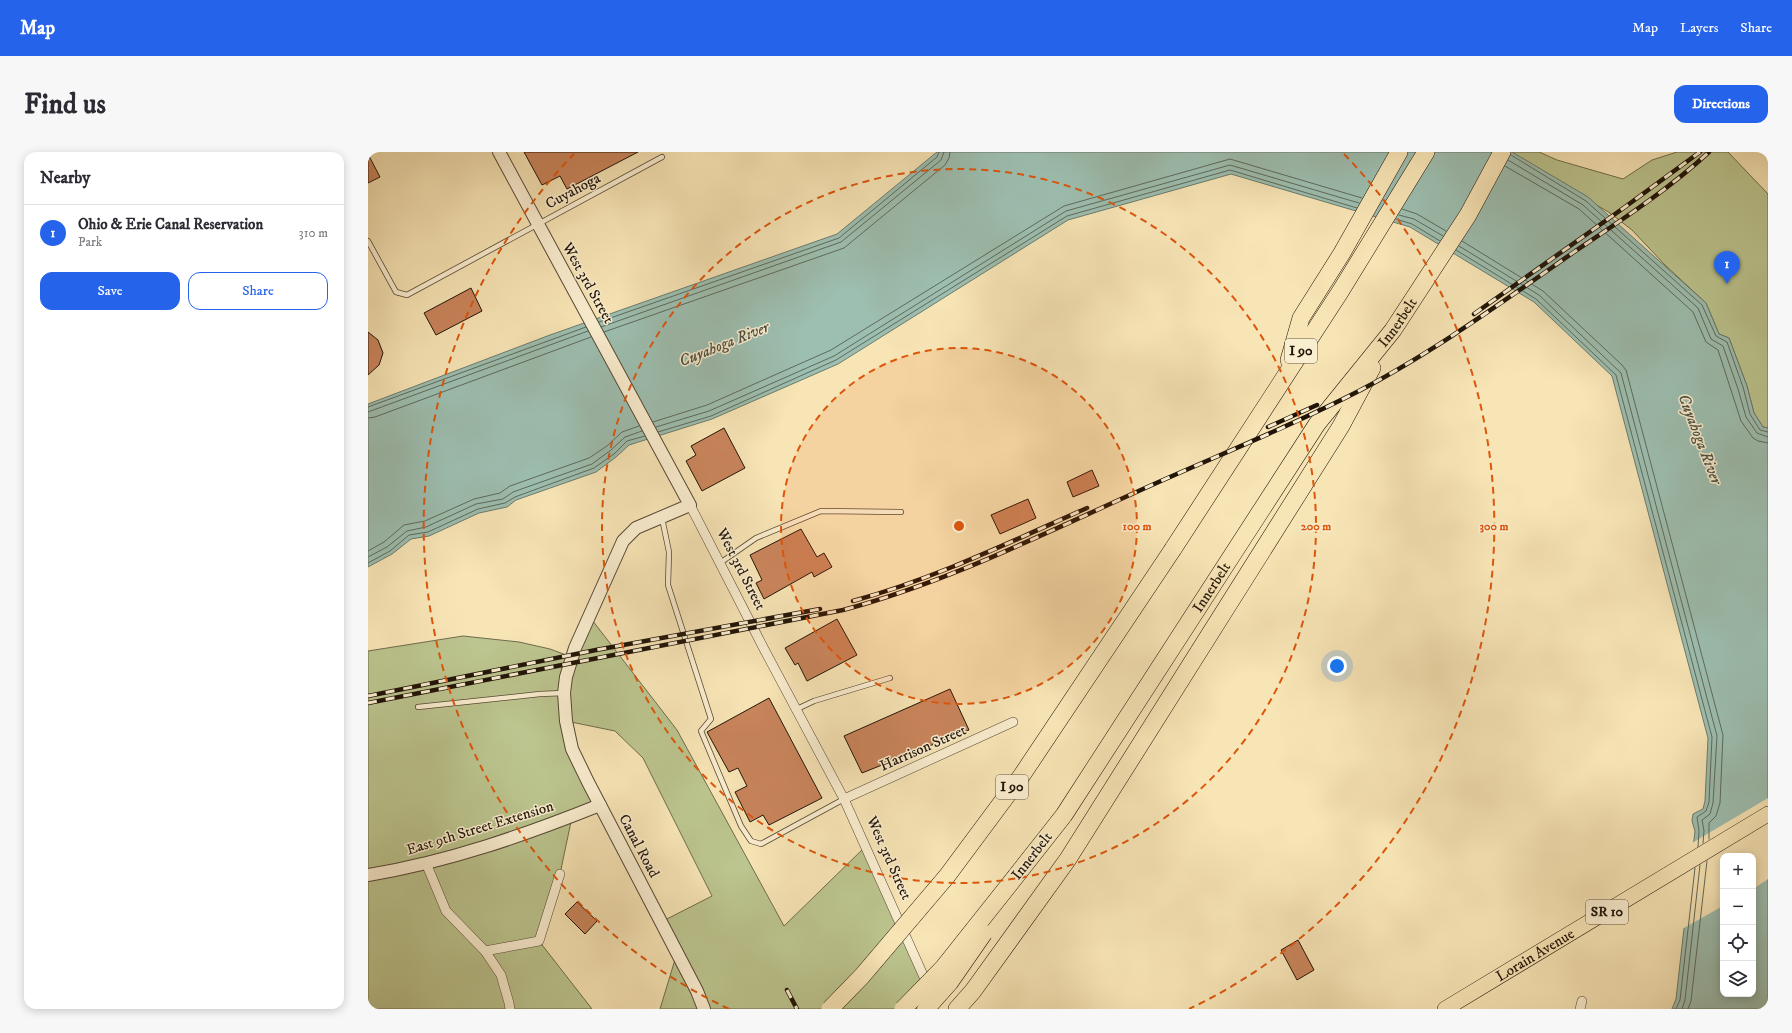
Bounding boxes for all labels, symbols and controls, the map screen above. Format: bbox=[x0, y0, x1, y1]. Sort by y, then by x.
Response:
text: Map bbox=[20, 17, 55, 40]
text: Map bbox=[1632, 19, 1658, 37]
text: Layers bbox=[1680, 19, 1718, 37]
text: Share bbox=[1740, 19, 1772, 37]
button: Directions bbox=[1674, 85, 1768, 123]
text: Find us bbox=[24, 87, 106, 122]
text: Nearby bbox=[40, 167, 90, 189]
street label: Cuyahoga bbox=[542, 168, 604, 213]
text: Ohio & Erie Canal Reservation bbox=[78, 215, 263, 234]
text: 1 bbox=[51, 225, 55, 241]
text: 310 m bbox=[299, 225, 328, 241]
text: Park bbox=[78, 234, 102, 250]
street label: West 3rd Street bbox=[557, 238, 618, 327]
pin: 1 bbox=[1714, 251, 1740, 284]
button: Save bbox=[40, 272, 180, 310]
button: Share bbox=[188, 272, 328, 310]
street label: Innerbelt bbox=[1373, 294, 1421, 351]
water label: Cuyahoga River bbox=[676, 316, 773, 371]
road number: I 90 bbox=[1285, 339, 1317, 363]
water label: Cuyahoga River bbox=[1674, 391, 1727, 488]
centre of rings bbox=[952, 519, 966, 533]
text: 100 m bbox=[1123, 519, 1151, 534]
text: 200 m bbox=[1301, 519, 1331, 534]
text: 300 m bbox=[1480, 519, 1508, 534]
street label: West 3rd Street bbox=[712, 524, 770, 613]
street label: Innerbelt bbox=[1188, 558, 1235, 616]
your location bbox=[1327, 656, 1347, 676]
street label: Harrison Street bbox=[877, 720, 969, 776]
road number: I 90 bbox=[996, 775, 1028, 799]
street label: East 9th Street Extension bbox=[404, 797, 556, 859]
street label: Canal Road bbox=[614, 811, 664, 882]
street label: West 3rd Street bbox=[862, 812, 916, 903]
street label: Innerbelt bbox=[1007, 828, 1057, 884]
map controls bbox=[1720, 853, 1756, 997]
button: + bbox=[1720, 853, 1756, 889]
button: − bbox=[1720, 889, 1756, 925]
road number: SR 10 bbox=[1586, 900, 1628, 924]
street label: Lorain Avenue bbox=[1492, 924, 1578, 986]
button: locate bbox=[1720, 925, 1756, 961]
button: layers bbox=[1720, 961, 1756, 997]

